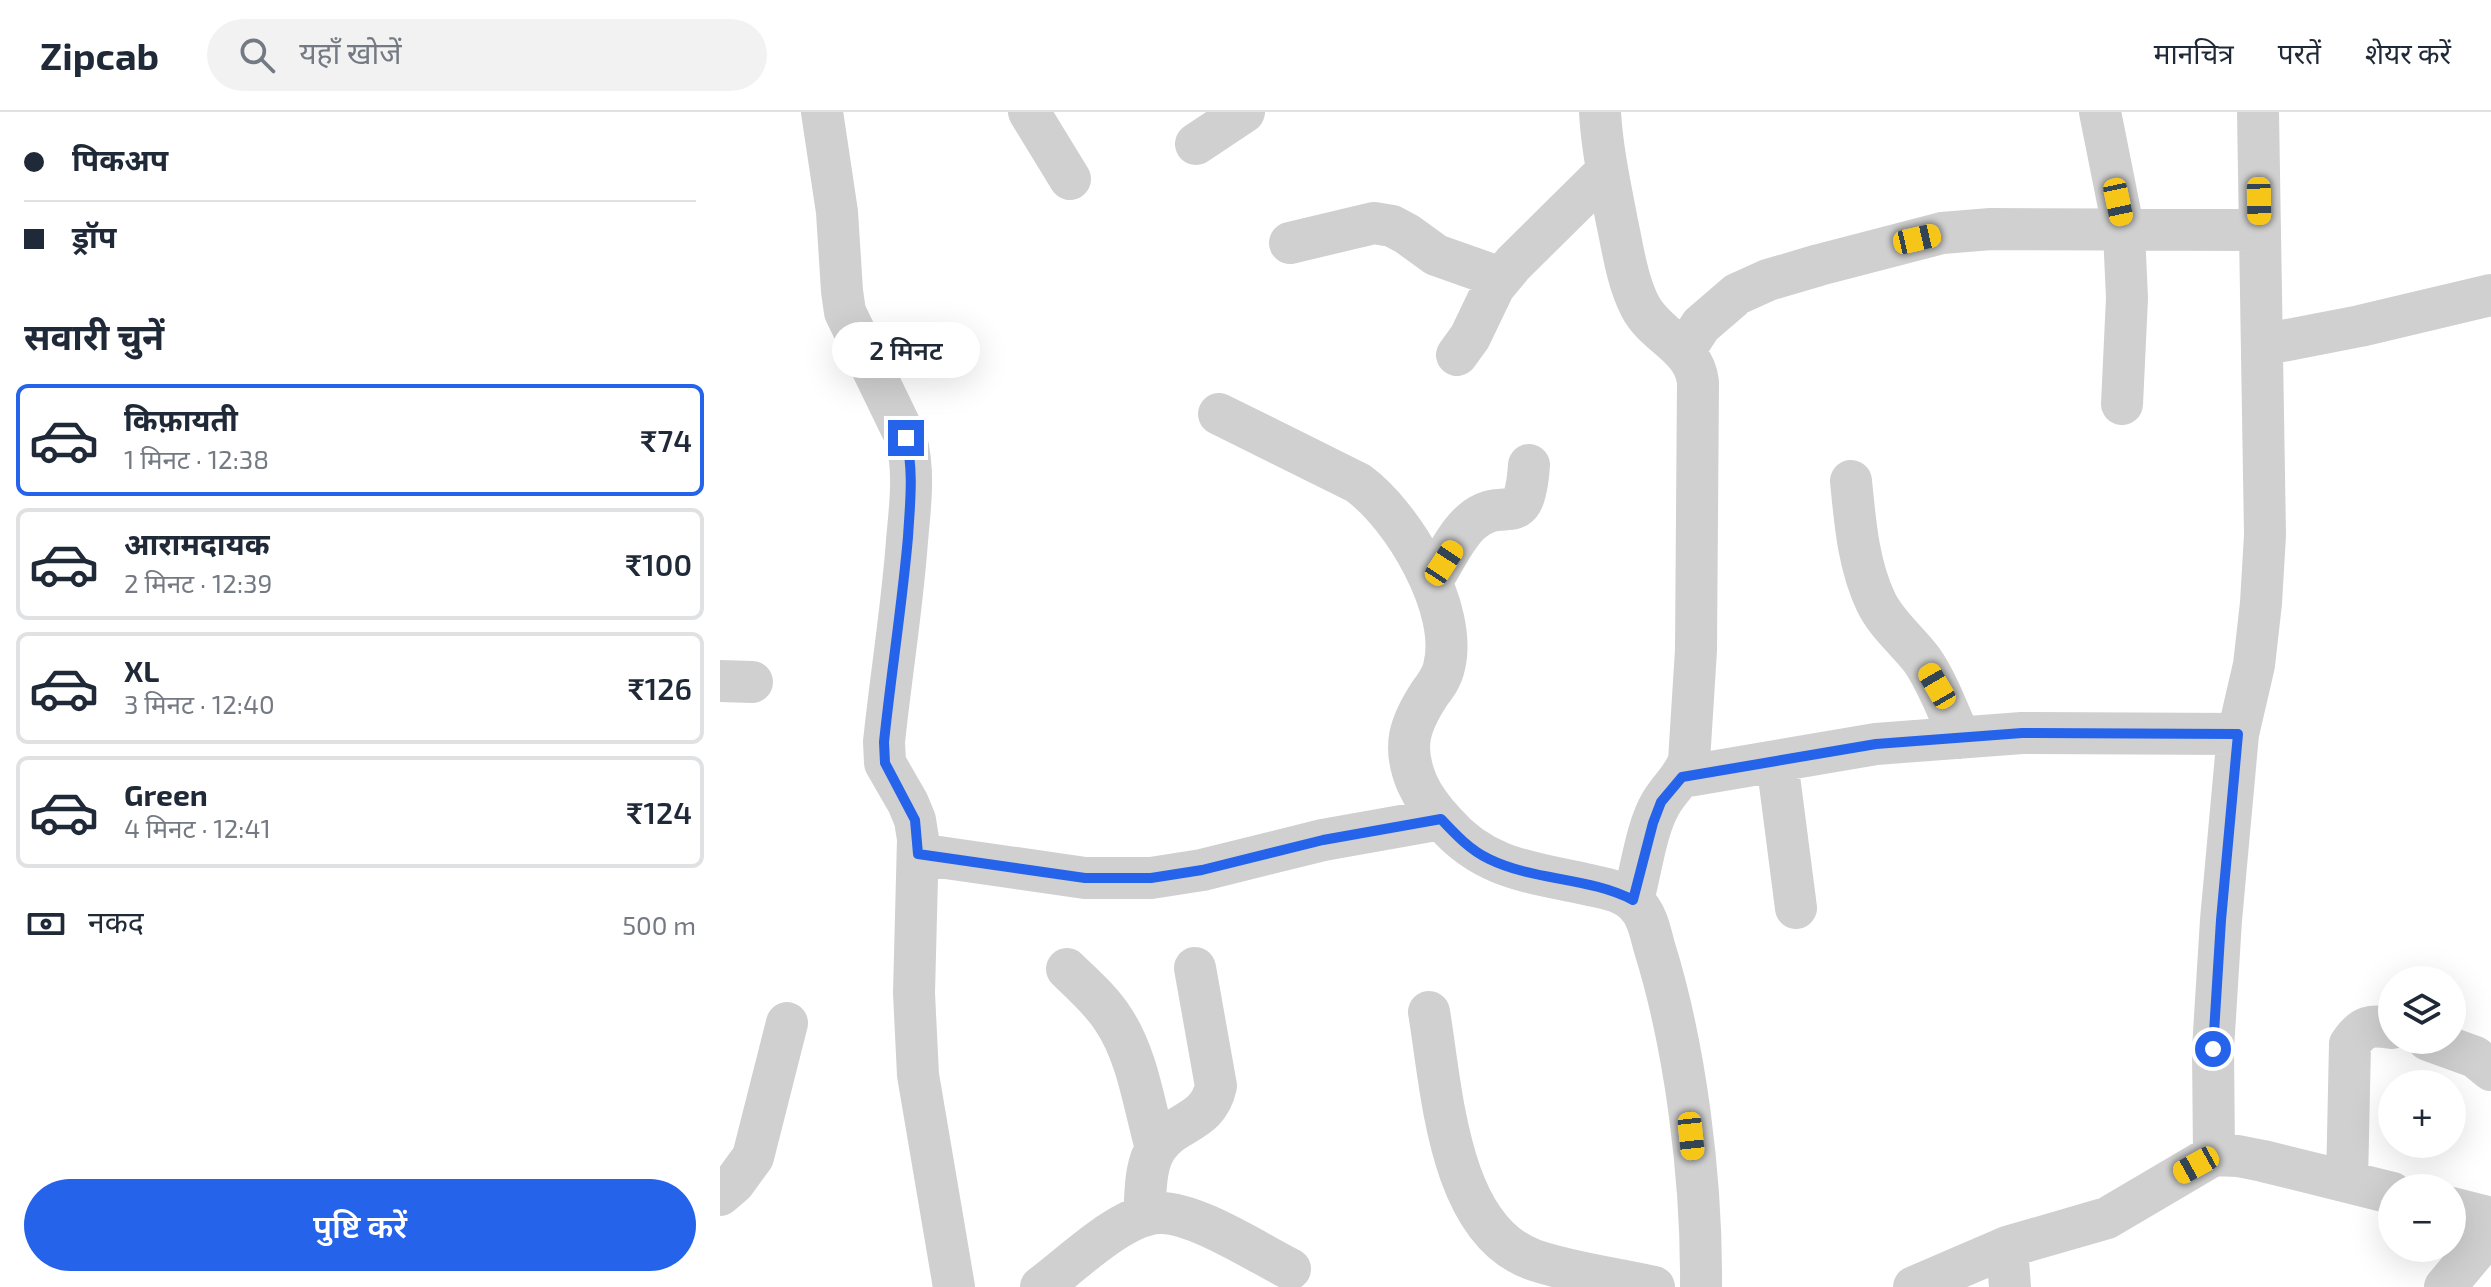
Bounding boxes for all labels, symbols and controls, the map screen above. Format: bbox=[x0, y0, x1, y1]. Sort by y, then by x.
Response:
search box bbox=[207, 19, 767, 91]
text: Zipcab bbox=[40, 32, 159, 78]
icon: search bbox=[235, 33, 279, 77]
text: यहाँ खोजें bbox=[299, 34, 402, 70]
text: मानचित्र bbox=[2154, 36, 2234, 70]
text: परतें bbox=[2278, 36, 2321, 70]
text: शेयर करें bbox=[2365, 36, 2451, 70]
text: पिकअप bbox=[72, 141, 168, 177]
car bbox=[2101, 176, 2135, 228]
car bbox=[2247, 177, 2271, 225]
text: ड्रॉप bbox=[72, 218, 116, 254]
car bbox=[1891, 222, 1943, 256]
text: सवारी चुनें bbox=[24, 314, 164, 357]
callout: 2 मिनट bbox=[832, 322, 980, 378]
text: 2 मिनट bbox=[869, 334, 943, 365]
text: किफ़ायती bbox=[124, 401, 238, 437]
icon: car bbox=[28, 404, 100, 476]
route end bbox=[888, 420, 924, 456]
text: ₹74 bbox=[640, 422, 692, 458]
text: 1 मिनट · 12:38 bbox=[124, 443, 269, 474]
text: आरामदायक bbox=[124, 525, 270, 561]
icon: car bbox=[28, 528, 100, 600]
car bbox=[1421, 536, 1467, 590]
text: ₹100 bbox=[625, 546, 692, 582]
text: 2 मिनट · 12:39 bbox=[124, 567, 272, 598]
icon: car bbox=[28, 652, 100, 724]
text: XL bbox=[124, 652, 159, 688]
car bbox=[1915, 659, 1959, 713]
text: ₹126 bbox=[627, 670, 692, 706]
text: 3 मिनट · 12:40 bbox=[124, 688, 275, 719]
icon: car bbox=[28, 776, 100, 848]
text: Green bbox=[124, 776, 208, 812]
text: ₹124 bbox=[626, 794, 692, 830]
text: 4 मिनट · 12:41 bbox=[124, 812, 271, 843]
icon: cash bbox=[24, 902, 68, 946]
text: नकद bbox=[88, 903, 144, 939]
text: 500 m bbox=[622, 909, 696, 940]
map controls bbox=[2378, 966, 2466, 1262]
button: layers bbox=[2378, 966, 2466, 1054]
route start bbox=[2195, 1031, 2231, 1067]
button: + bbox=[2378, 1070, 2466, 1158]
car bbox=[1677, 1111, 1705, 1161]
car bbox=[2169, 1143, 2223, 1187]
button: − bbox=[2378, 1174, 2466, 1262]
button: पुष्टि करें bbox=[24, 1179, 696, 1271]

